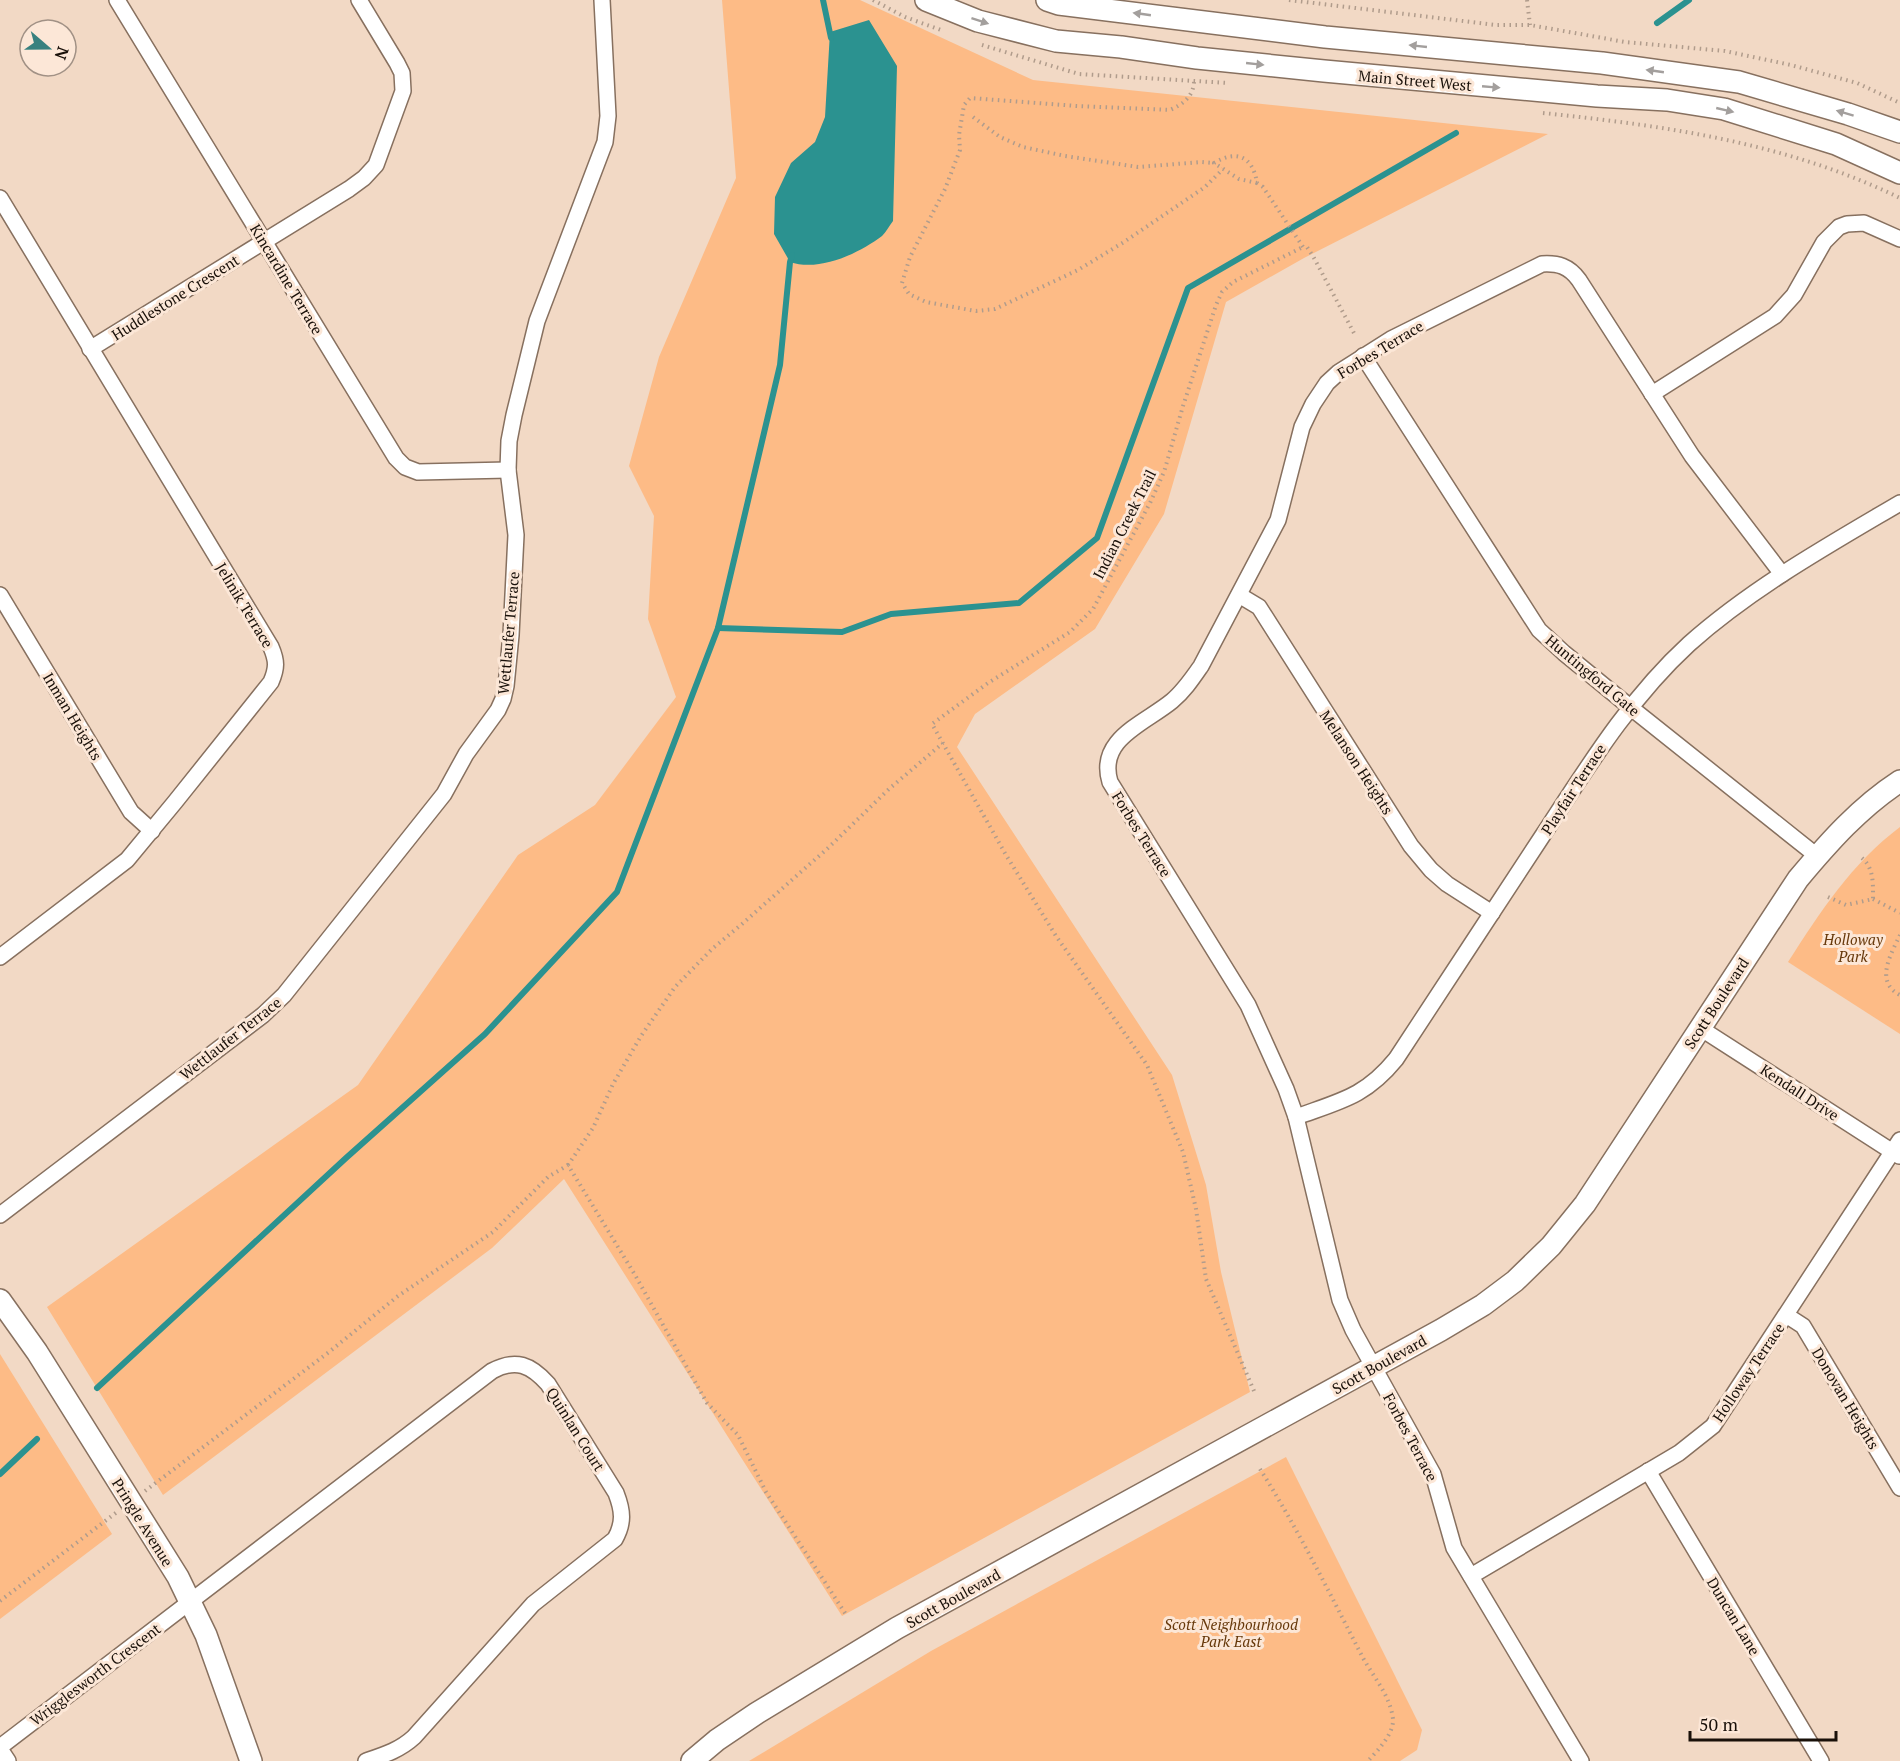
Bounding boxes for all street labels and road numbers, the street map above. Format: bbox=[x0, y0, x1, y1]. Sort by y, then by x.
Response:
street label: Main Street West bbox=[1357, 65, 1473, 95]
street label: Kincardine Terrace bbox=[246, 220, 328, 338]
street label: Huddlestone Crescent bbox=[107, 249, 243, 344]
street label: Forbes Terrace bbox=[1333, 315, 1427, 383]
street label: Indian Creek Trail bbox=[1088, 466, 1160, 582]
street label: Jelinik Terrace bbox=[212, 559, 278, 651]
street label: Wettlaufer Terrace bbox=[493, 571, 523, 695]
street label: Huntingford Gate bbox=[1542, 630, 1644, 720]
street label: Inman Heights bbox=[39, 668, 107, 764]
street label: Melanson Heights bbox=[1316, 706, 1398, 818]
street label: Playfair Terrace bbox=[1536, 740, 1610, 838]
street label: Forbes Terrace bbox=[1108, 787, 1176, 881]
street label: Scott Boulevard bbox=[1679, 954, 1753, 1052]
street label: Wettlaufer Terrace bbox=[175, 992, 285, 1084]
street label: Kendall Drive bbox=[1757, 1059, 1843, 1125]
street label: Holloway Terrace bbox=[1707, 1319, 1789, 1425]
street label: Scott Boulevard bbox=[1328, 1330, 1430, 1398]
street label: Donovan Heights bbox=[1808, 1343, 1884, 1453]
street label: Quinlan Court bbox=[542, 1383, 610, 1475]
street label: Forbes Terrace bbox=[1379, 1389, 1443, 1485]
street label: Pringle Avenue bbox=[108, 1474, 178, 1570]
street label: Scott Boulevard bbox=[902, 1564, 1004, 1632]
street label: Duncan Lane bbox=[1703, 1573, 1765, 1659]
street label: Wrigglesworth Crescent bbox=[26, 1618, 165, 1730]

